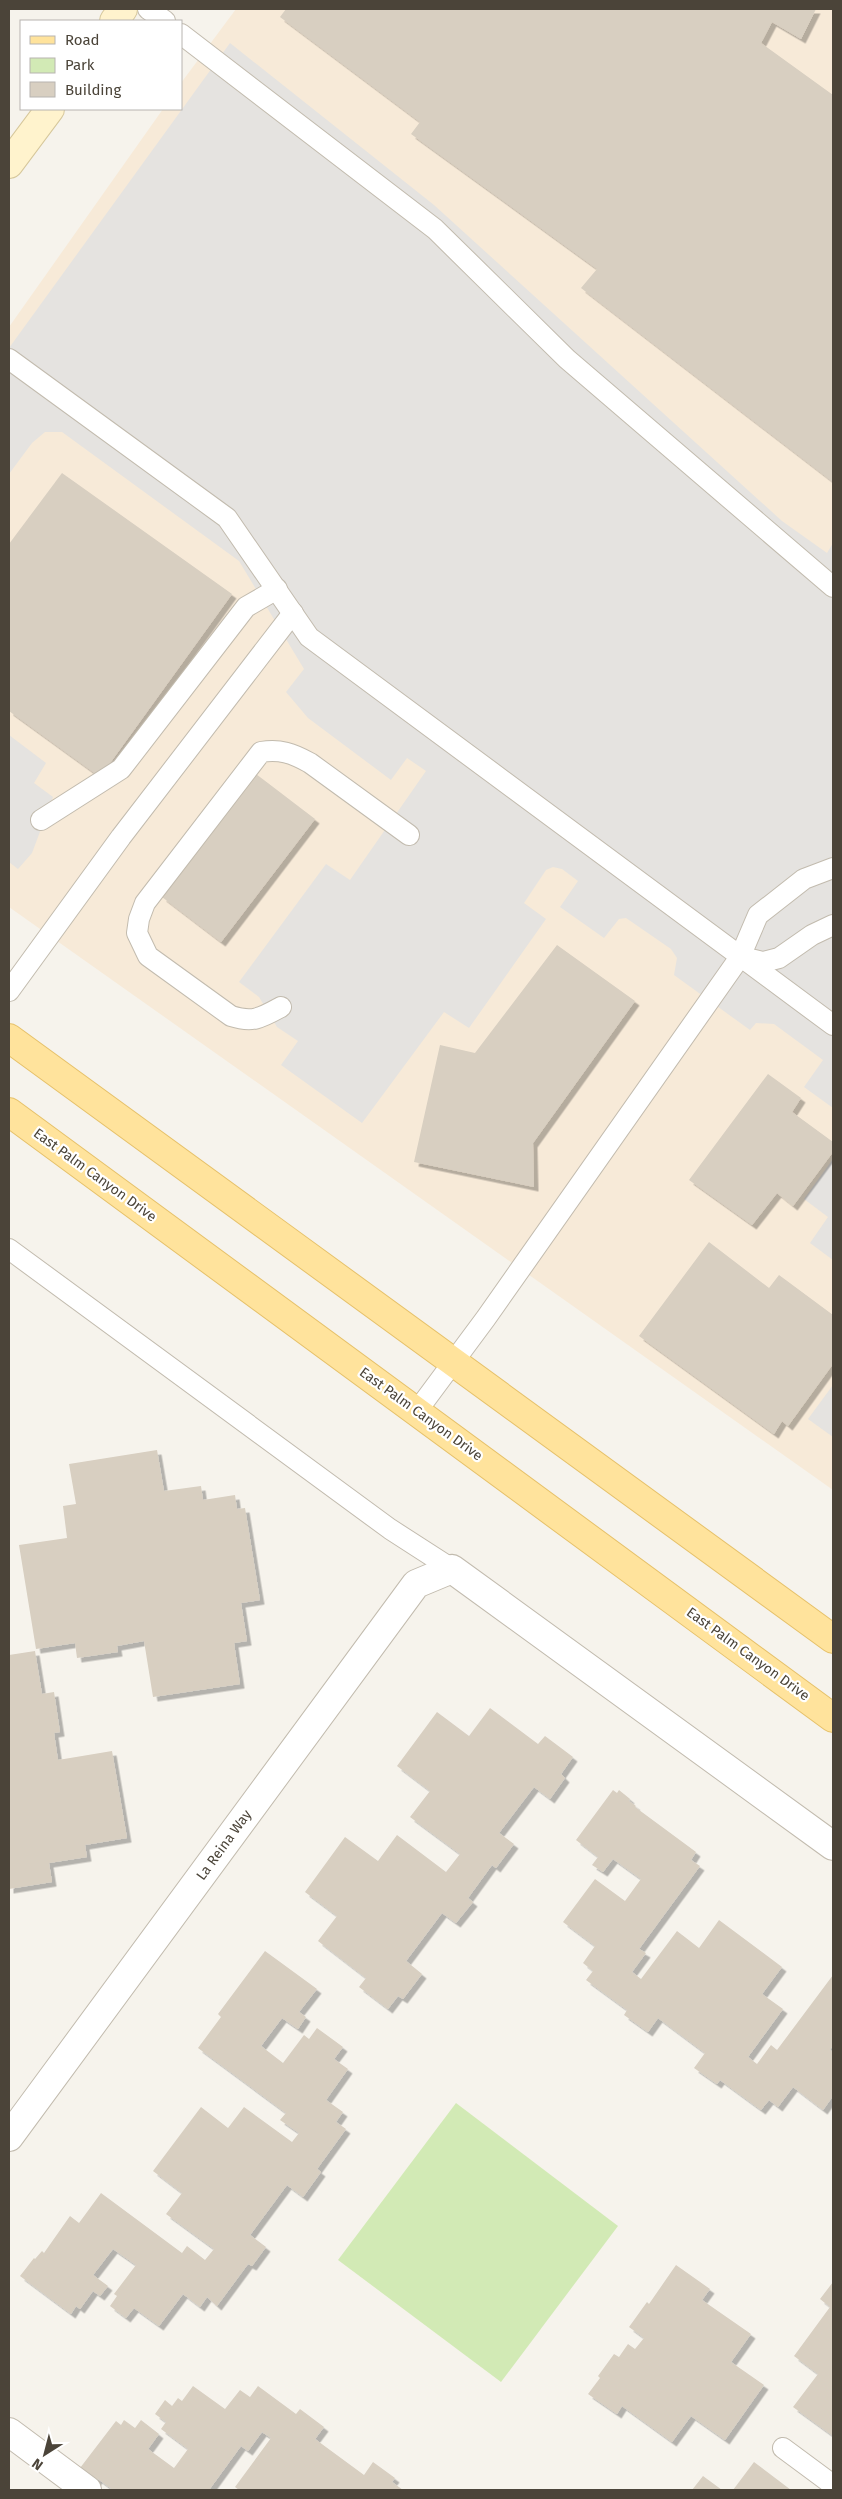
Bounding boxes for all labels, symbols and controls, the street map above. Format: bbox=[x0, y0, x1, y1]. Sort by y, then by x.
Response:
legend bbox=[20, 20, 182, 110]
text: Road bbox=[65, 31, 100, 49]
text: Park bbox=[65, 56, 95, 74]
text: Building bbox=[65, 81, 121, 99]
street label: East Palm Canyon Drive bbox=[30, 1125, 160, 1225]
street label: East Palm Canyon Drive bbox=[356, 1364, 486, 1464]
street label: East Palm Canyon Drive bbox=[683, 1604, 813, 1704]
street label: La Reina Way bbox=[193, 1806, 255, 1884]
north arrow bbox=[20, 2429, 70, 2479]
text: N bbox=[29, 2455, 46, 2474]

